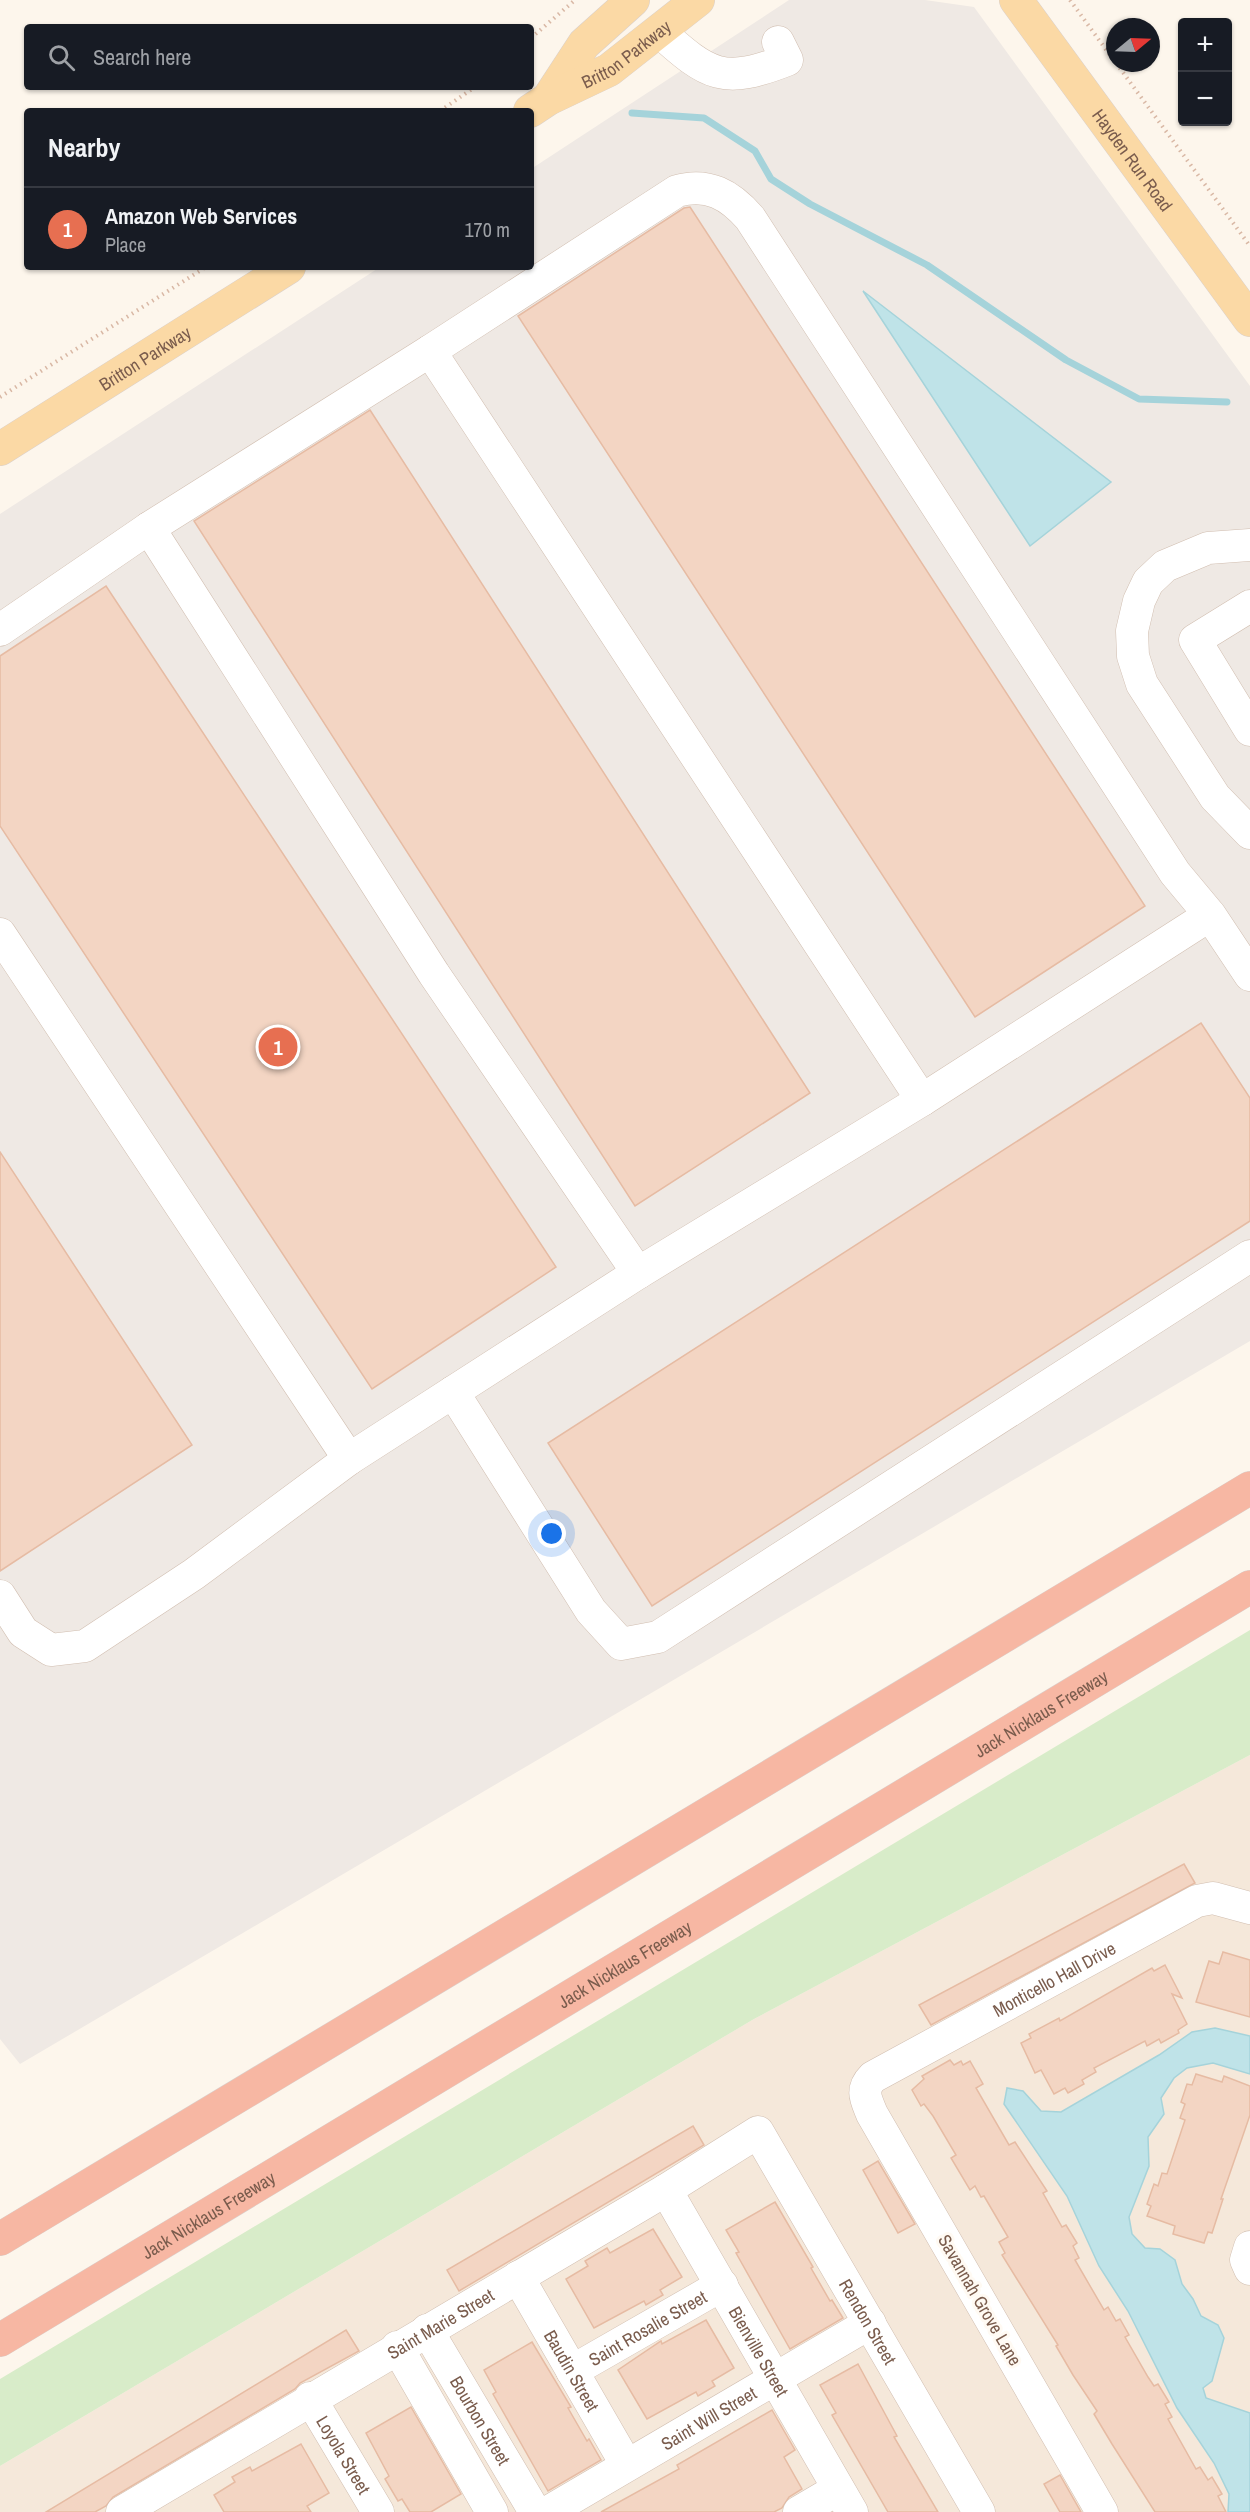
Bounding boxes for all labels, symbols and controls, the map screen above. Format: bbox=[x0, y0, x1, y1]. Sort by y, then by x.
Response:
street label: Britton Parkway bbox=[577, 13, 676, 94]
north arrow bbox=[1106, 18, 1160, 72]
map controls bbox=[1178, 18, 1232, 126]
button: + bbox=[1178, 18, 1232, 72]
search box bbox=[24, 24, 534, 90]
icon: search bbox=[45, 41, 78, 74]
text: Search here bbox=[93, 42, 191, 72]
button: − bbox=[1178, 72, 1232, 126]
street label: Hayden Run Road bbox=[1087, 103, 1179, 216]
text: Nearby bbox=[48, 130, 120, 165]
text: Amazon Web Services bbox=[105, 201, 297, 231]
text: 1 bbox=[63, 216, 72, 243]
text: 170 m bbox=[464, 216, 510, 243]
text: Place bbox=[105, 231, 146, 258]
street label: Britton Parkway bbox=[94, 319, 196, 396]
pin: 1 bbox=[258, 1024, 298, 1070]
your location bbox=[537, 1519, 566, 1548]
street label: Jack Nicklaus Freeway bbox=[969, 1663, 1113, 1763]
street label: Jack Nicklaus Freeway bbox=[553, 1914, 696, 2014]
street label: Monticello Hall Drive bbox=[988, 1935, 1120, 2022]
street label: Jack Nicklaus Freeway bbox=[137, 2164, 280, 2265]
street label: Savannah Grove Lane bbox=[932, 2230, 1028, 2370]
street label: Rendon Street bbox=[833, 2274, 903, 2369]
street label: Saint Marie Street bbox=[382, 2282, 498, 2365]
street label: Saint Rosalie Street bbox=[584, 2284, 711, 2371]
street label: Bienville Street bbox=[723, 2301, 795, 2401]
street label: Baudin Street bbox=[539, 2325, 605, 2416]
street label: Bourbon Street bbox=[444, 2371, 517, 2469]
street label: Saint Will Street bbox=[656, 2380, 761, 2456]
street label: Loyola Street bbox=[311, 2411, 377, 2498]

